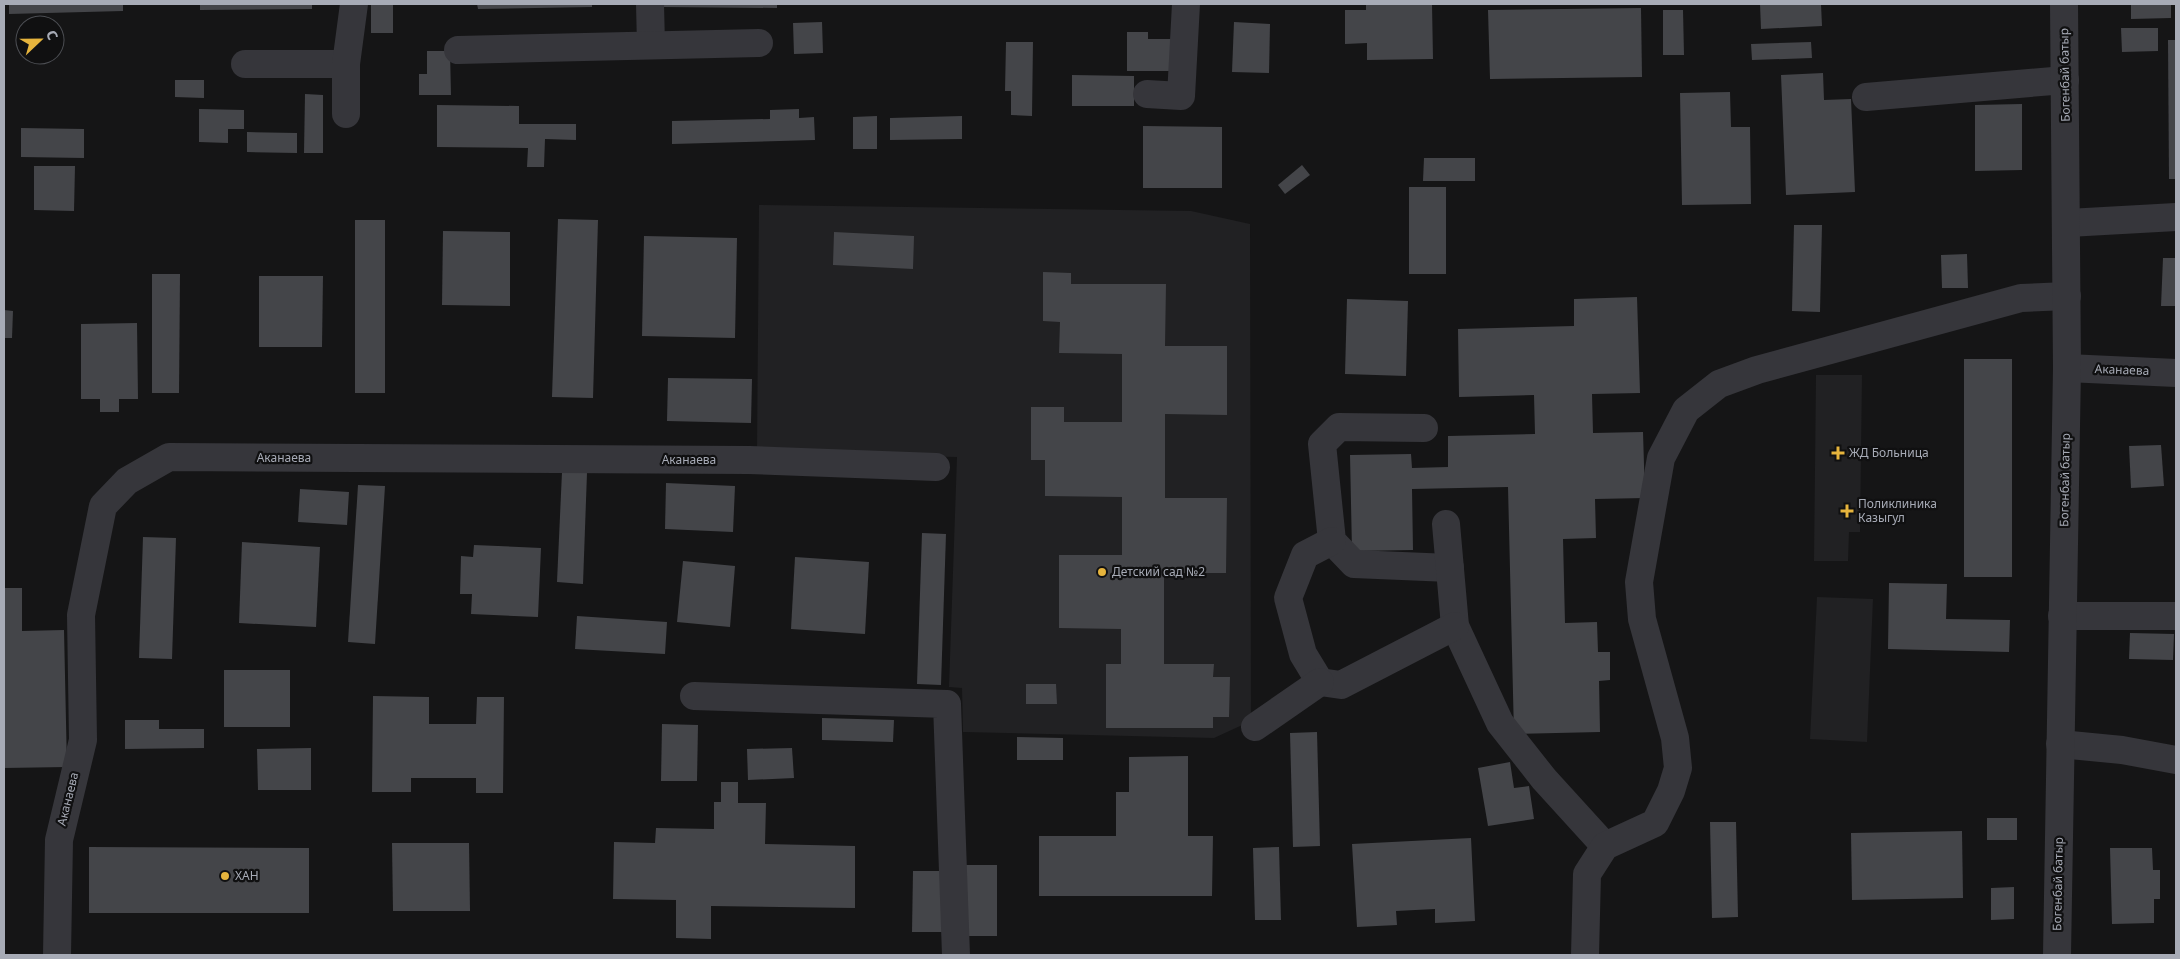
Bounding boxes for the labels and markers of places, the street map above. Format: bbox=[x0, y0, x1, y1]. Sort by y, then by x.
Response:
place label: ЖД Больница bbox=[1849, 444, 1929, 461]
marker: ЖД Больница bbox=[1831, 446, 1845, 460]
place label: Поликлиника Казыгул bbox=[1858, 495, 1937, 526]
marker: Поликлиника Казыгул bbox=[1840, 504, 1854, 518]
place label: Детский сад №2 bbox=[1112, 563, 1205, 580]
marker: Детский сад №2 bbox=[1096, 566, 1108, 578]
place label: ХАН bbox=[235, 867, 259, 884]
marker: ХАН bbox=[219, 870, 231, 882]

